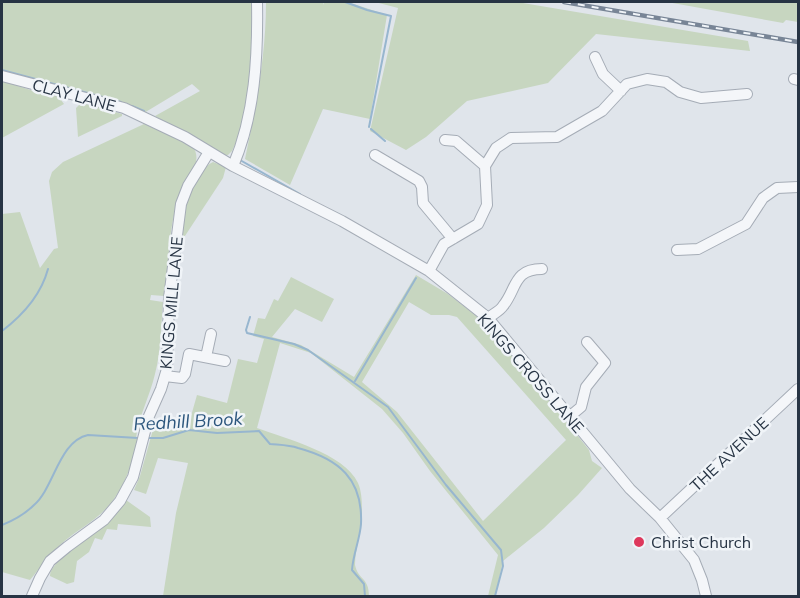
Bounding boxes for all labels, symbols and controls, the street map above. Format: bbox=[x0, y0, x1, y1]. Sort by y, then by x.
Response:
street label: CLAY LANE bbox=[30, 74, 118, 116]
street label: KINGS MILL LANE bbox=[155, 236, 187, 370]
street label: KINGS CROSS LANE bbox=[474, 309, 588, 437]
water label: Redhill Brook bbox=[133, 407, 244, 435]
street label: THE AVENUE bbox=[686, 413, 772, 495]
place label: Christ Church bbox=[651, 532, 751, 552]
marker: Christ Church bbox=[632, 535, 646, 549]

